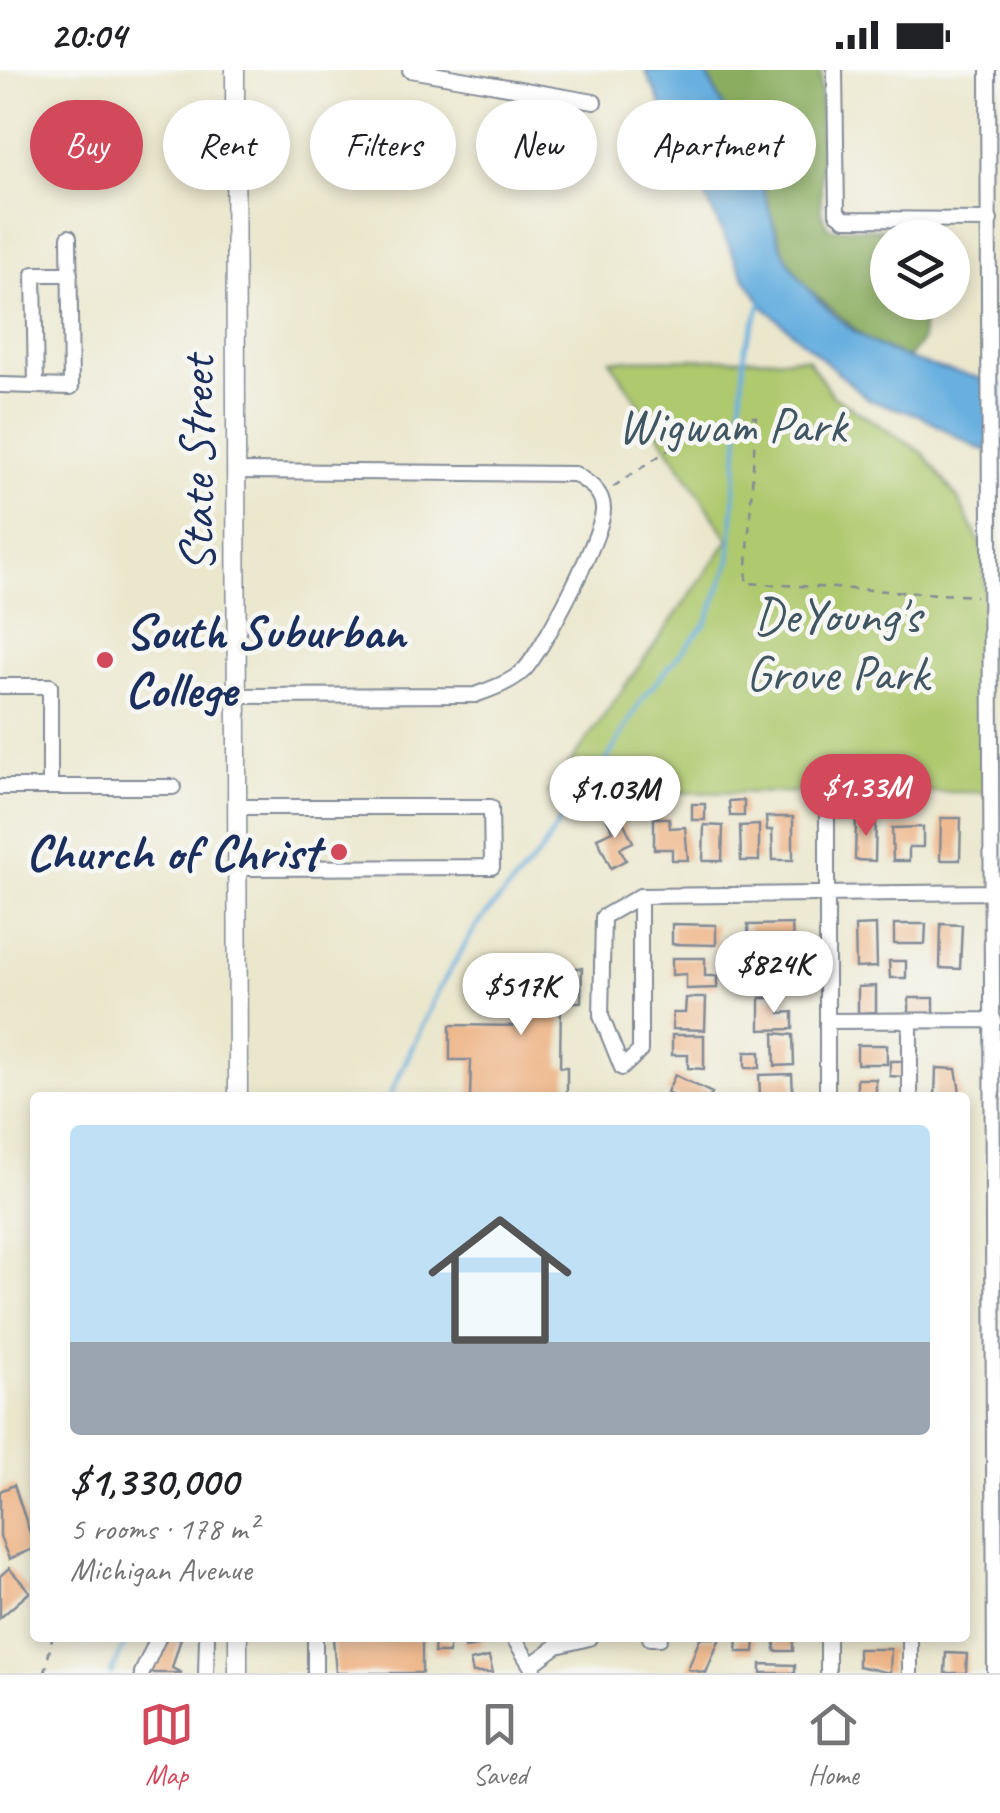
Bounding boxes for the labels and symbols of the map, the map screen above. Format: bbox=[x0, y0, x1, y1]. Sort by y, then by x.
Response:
street label: State Street bbox=[165, 351, 228, 572]
park label: Wigwam Park bbox=[618, 394, 849, 457]
park label: DeYoung's Grove Park bbox=[746, 584, 932, 705]
place label: South Suburban College bbox=[125, 600, 408, 721]
marker: South Suburban College bbox=[94, 649, 116, 671]
pin: $1.33M bbox=[785, 754, 947, 839]
pin: $1.03M bbox=[534, 756, 696, 841]
place label: Church of Christ bbox=[26, 821, 326, 884]
marker: Church of Christ bbox=[328, 841, 350, 863]
pin: $824K bbox=[704, 931, 844, 1016]
pin: $517K bbox=[451, 953, 591, 1038]

